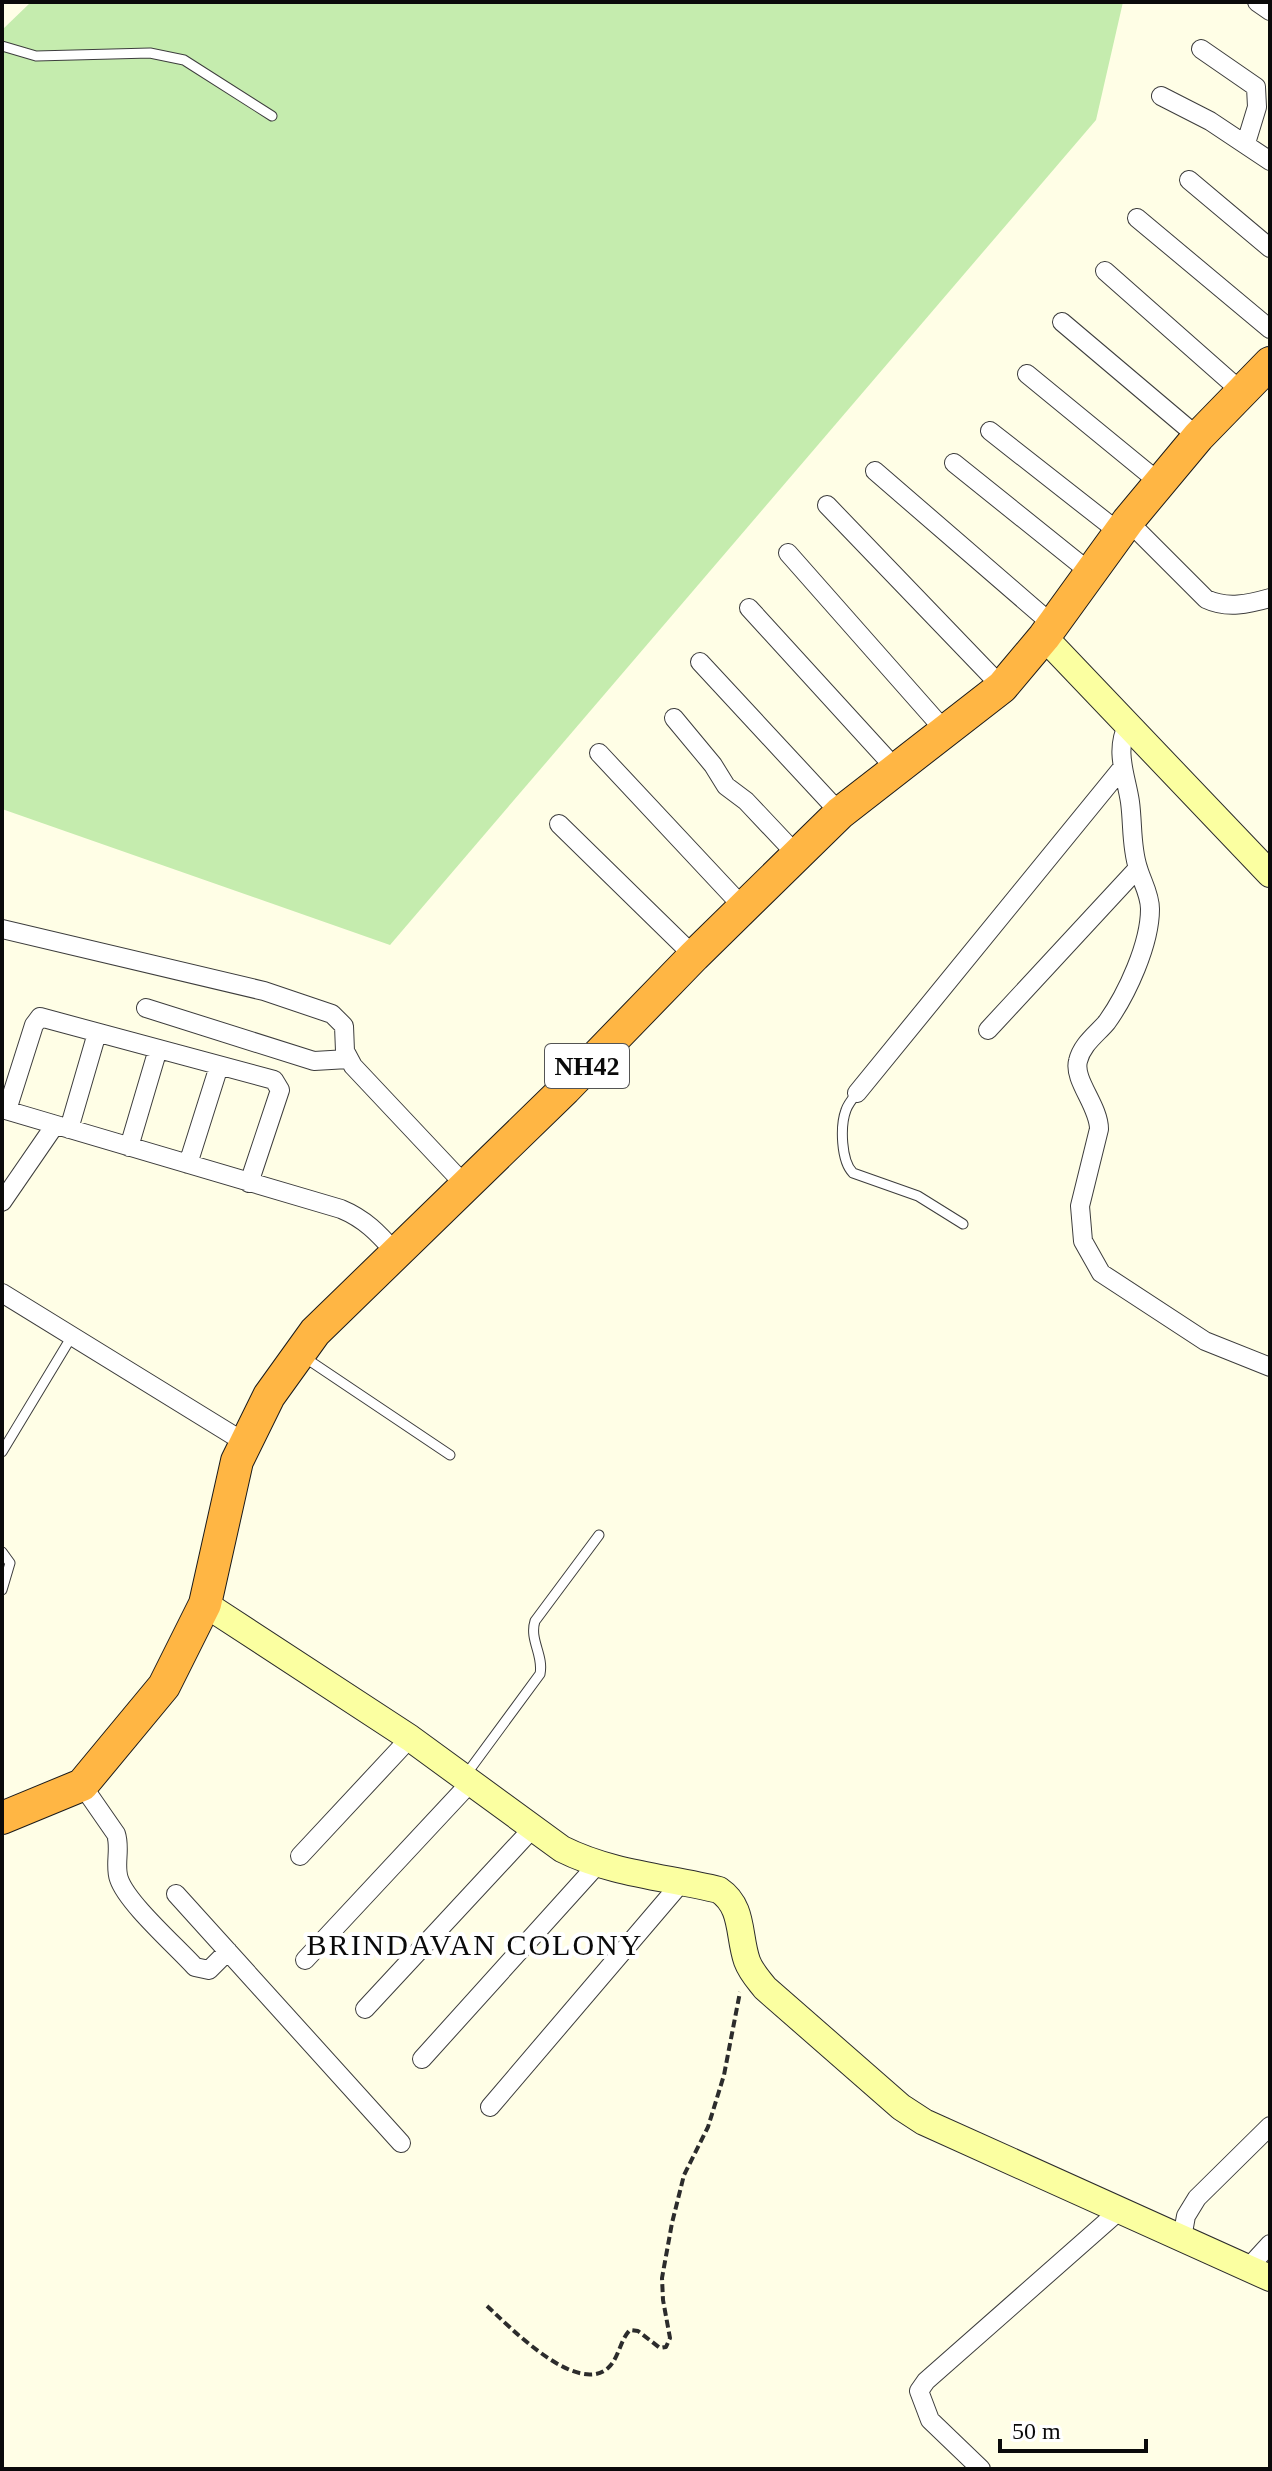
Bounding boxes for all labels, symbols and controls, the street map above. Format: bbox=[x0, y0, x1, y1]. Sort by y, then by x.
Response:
road number: NH42 bbox=[545, 1044, 629, 1088]
district label: BRINDAVAN COLONY bbox=[307, 1928, 643, 1961]
scale bar bbox=[1000, 2403, 1146, 2453]
text: 50 m bbox=[1012, 2418, 1061, 2444]

